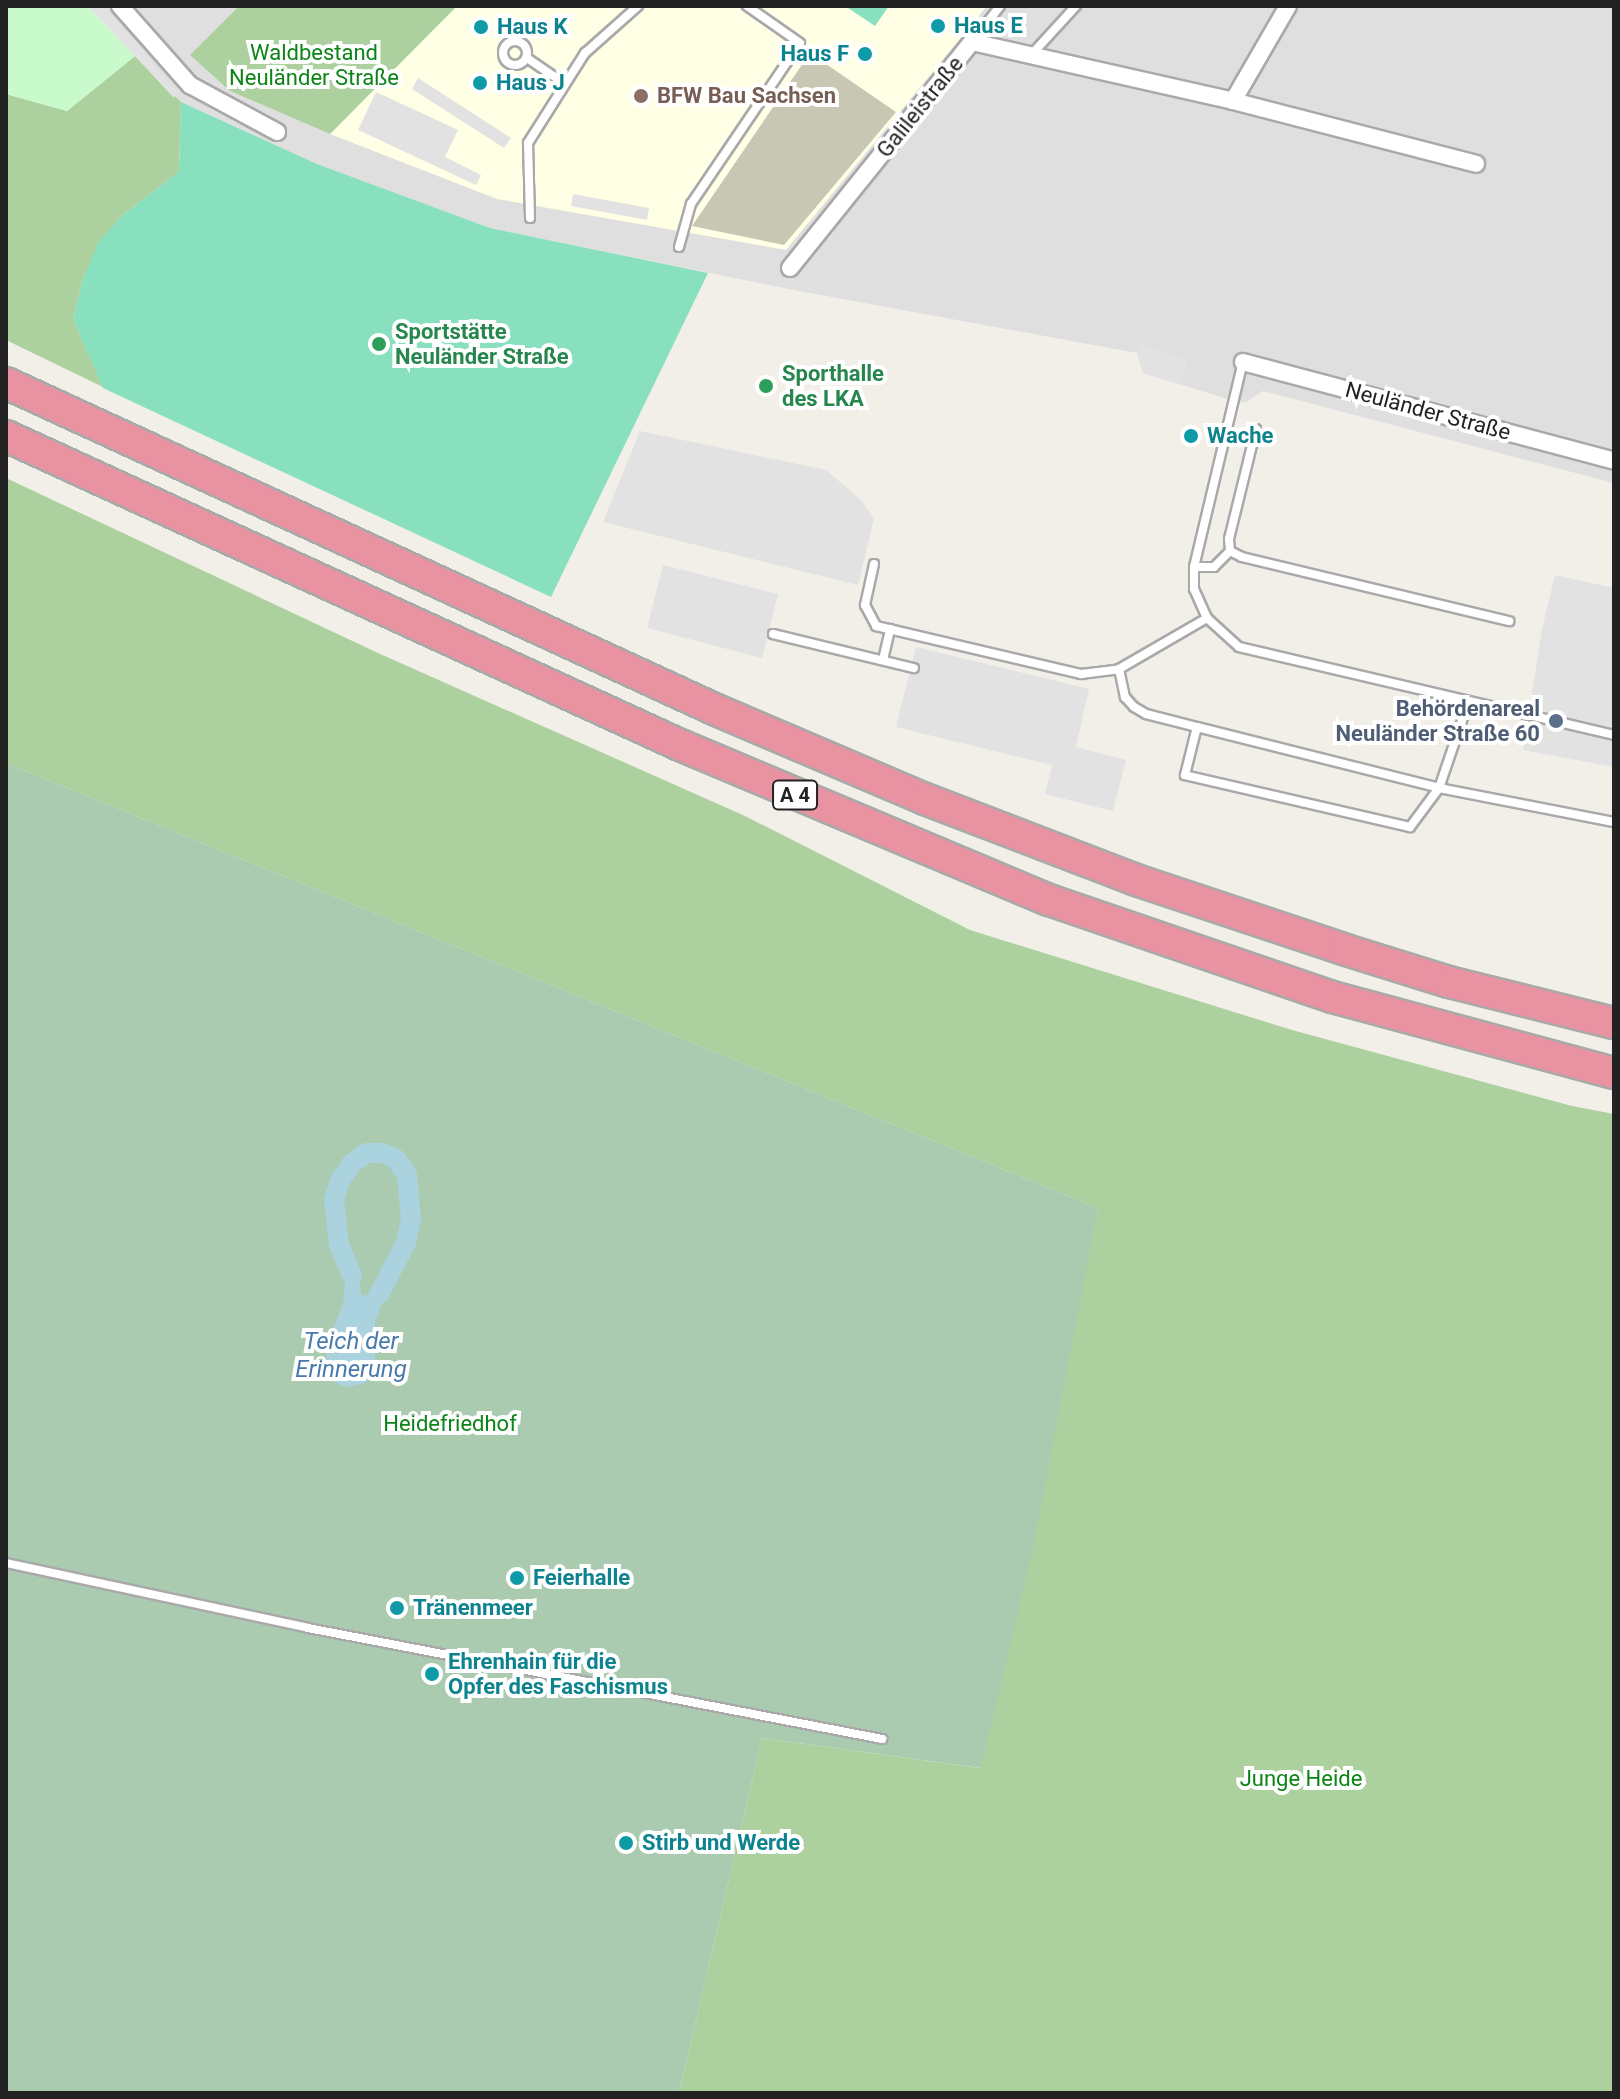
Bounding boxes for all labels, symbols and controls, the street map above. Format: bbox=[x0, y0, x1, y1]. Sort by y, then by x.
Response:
place label: Haus E bbox=[954, 13, 1023, 39]
place label: Haus K bbox=[497, 14, 567, 40]
marker: Haus E bbox=[929, 17, 947, 35]
marker: Haus K bbox=[472, 18, 490, 36]
park label: Waldbestand Neuländer Straße bbox=[229, 39, 399, 90]
place label: Haus F bbox=[781, 41, 849, 67]
marker: Haus F bbox=[856, 45, 874, 63]
street label: Galileistraße bbox=[871, 51, 969, 163]
place label: Haus J bbox=[496, 70, 565, 96]
marker: Haus J bbox=[471, 74, 489, 92]
place label: BFW Bau Sachsen bbox=[657, 83, 836, 109]
marker: BFW Bau Sachsen bbox=[632, 87, 650, 105]
place label: Sportstätte Neuländer Straße bbox=[395, 318, 569, 370]
marker: Sportstätte Neuländer Straße bbox=[370, 335, 388, 353]
place label: Sporthalle des LKA bbox=[782, 360, 884, 412]
street label: Neuländer Straße bbox=[1343, 376, 1513, 446]
marker: Sporthalle des LKA bbox=[757, 377, 775, 395]
place label: Wache bbox=[1207, 423, 1273, 449]
marker: Wache bbox=[1182, 427, 1200, 445]
place label: Behördenareal Neuländer Straße 60 bbox=[1336, 695, 1540, 746]
marker: Behördenareal Neuländer Straße 60 bbox=[1547, 712, 1565, 730]
road number: A 4 bbox=[771, 779, 819, 811]
water label: Teich der Erinnerung bbox=[295, 1328, 407, 1384]
park label: Heidefriedhof bbox=[383, 1411, 517, 1437]
place label: Feierhalle bbox=[533, 1565, 630, 1591]
marker: Feierhalle bbox=[508, 1569, 526, 1587]
place label: Tränenmeer bbox=[413, 1595, 533, 1621]
marker: Tränenmeer bbox=[388, 1599, 406, 1617]
place label: Ehrenhain für die Opfer des Faschismus bbox=[448, 1648, 668, 1700]
marker: Ehrenhain für die Opfer des Faschismus bbox=[423, 1665, 441, 1683]
park label: Junge Heide bbox=[1240, 1766, 1362, 1792]
place label: Stirb und Werde bbox=[642, 1830, 800, 1856]
marker: Stirb und Werde bbox=[617, 1834, 635, 1852]

